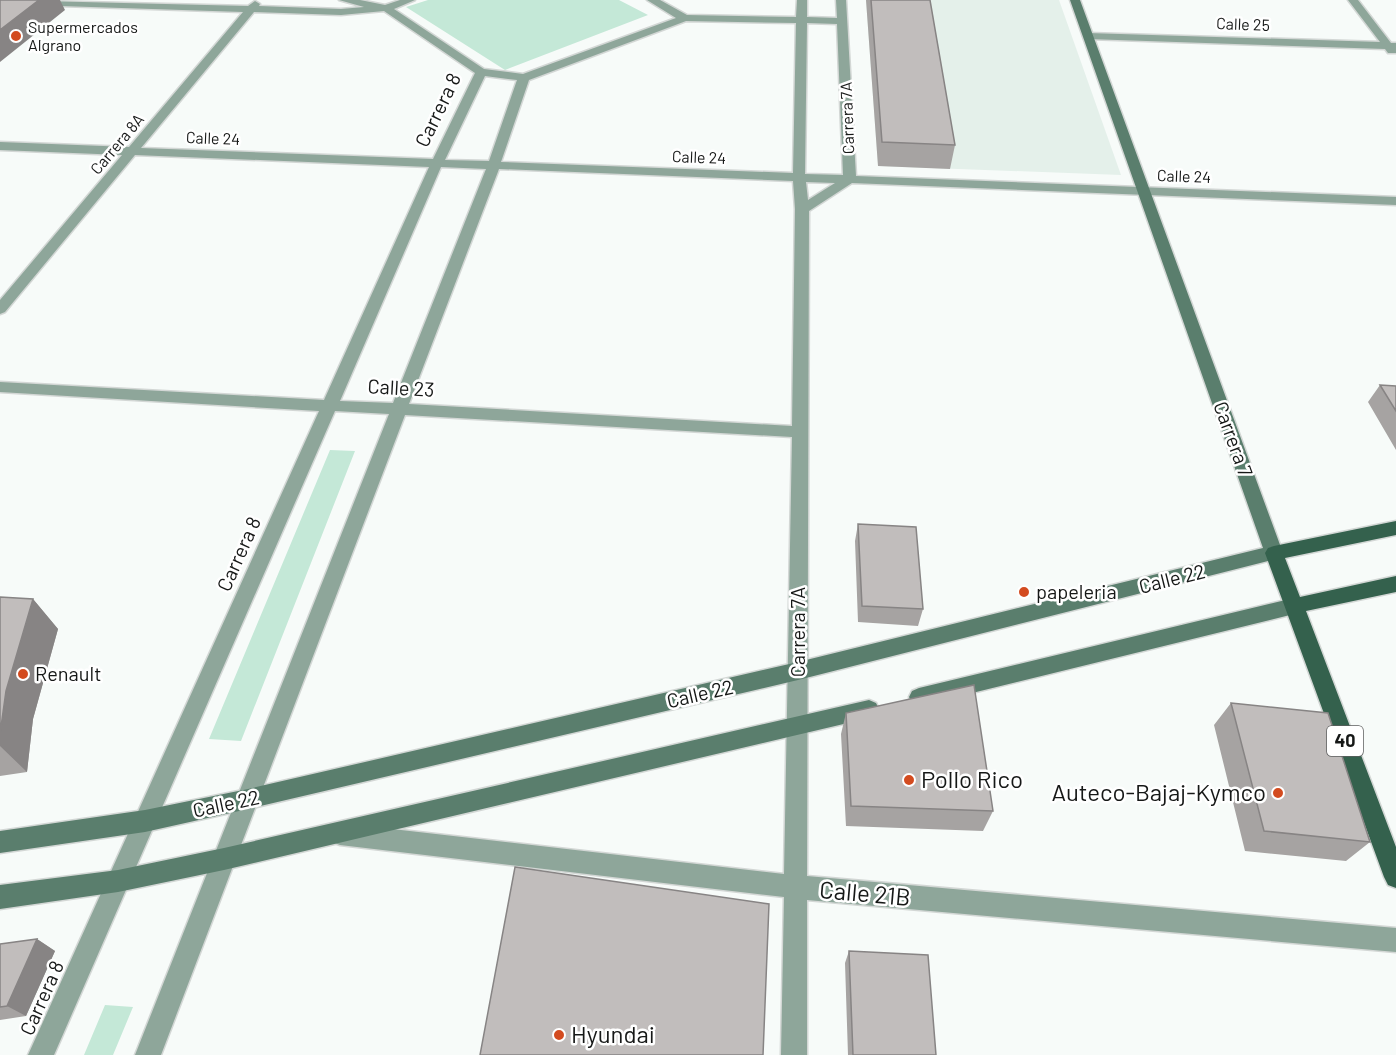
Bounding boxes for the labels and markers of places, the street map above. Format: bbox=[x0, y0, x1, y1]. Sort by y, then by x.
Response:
place label: Supermercados Algrano bbox=[28, 17, 138, 54]
marker: Supermercados Algrano bbox=[9, 29, 23, 43]
place label: papeleria bbox=[1036, 579, 1117, 603]
marker: papeleria bbox=[1017, 585, 1031, 599]
place label: Renault bbox=[35, 661, 101, 685]
marker: Renault bbox=[16, 667, 30, 681]
place label: Pollo Rico bbox=[921, 764, 1023, 793]
marker: Pollo Rico bbox=[902, 773, 916, 787]
place label: Auteco-Bajaj-Kymco bbox=[1051, 777, 1266, 806]
marker: Auteco-Bajaj-Kymco bbox=[1271, 786, 1285, 800]
place label: Hyundai bbox=[571, 1019, 655, 1048]
marker: Hyundai bbox=[552, 1028, 566, 1042]

